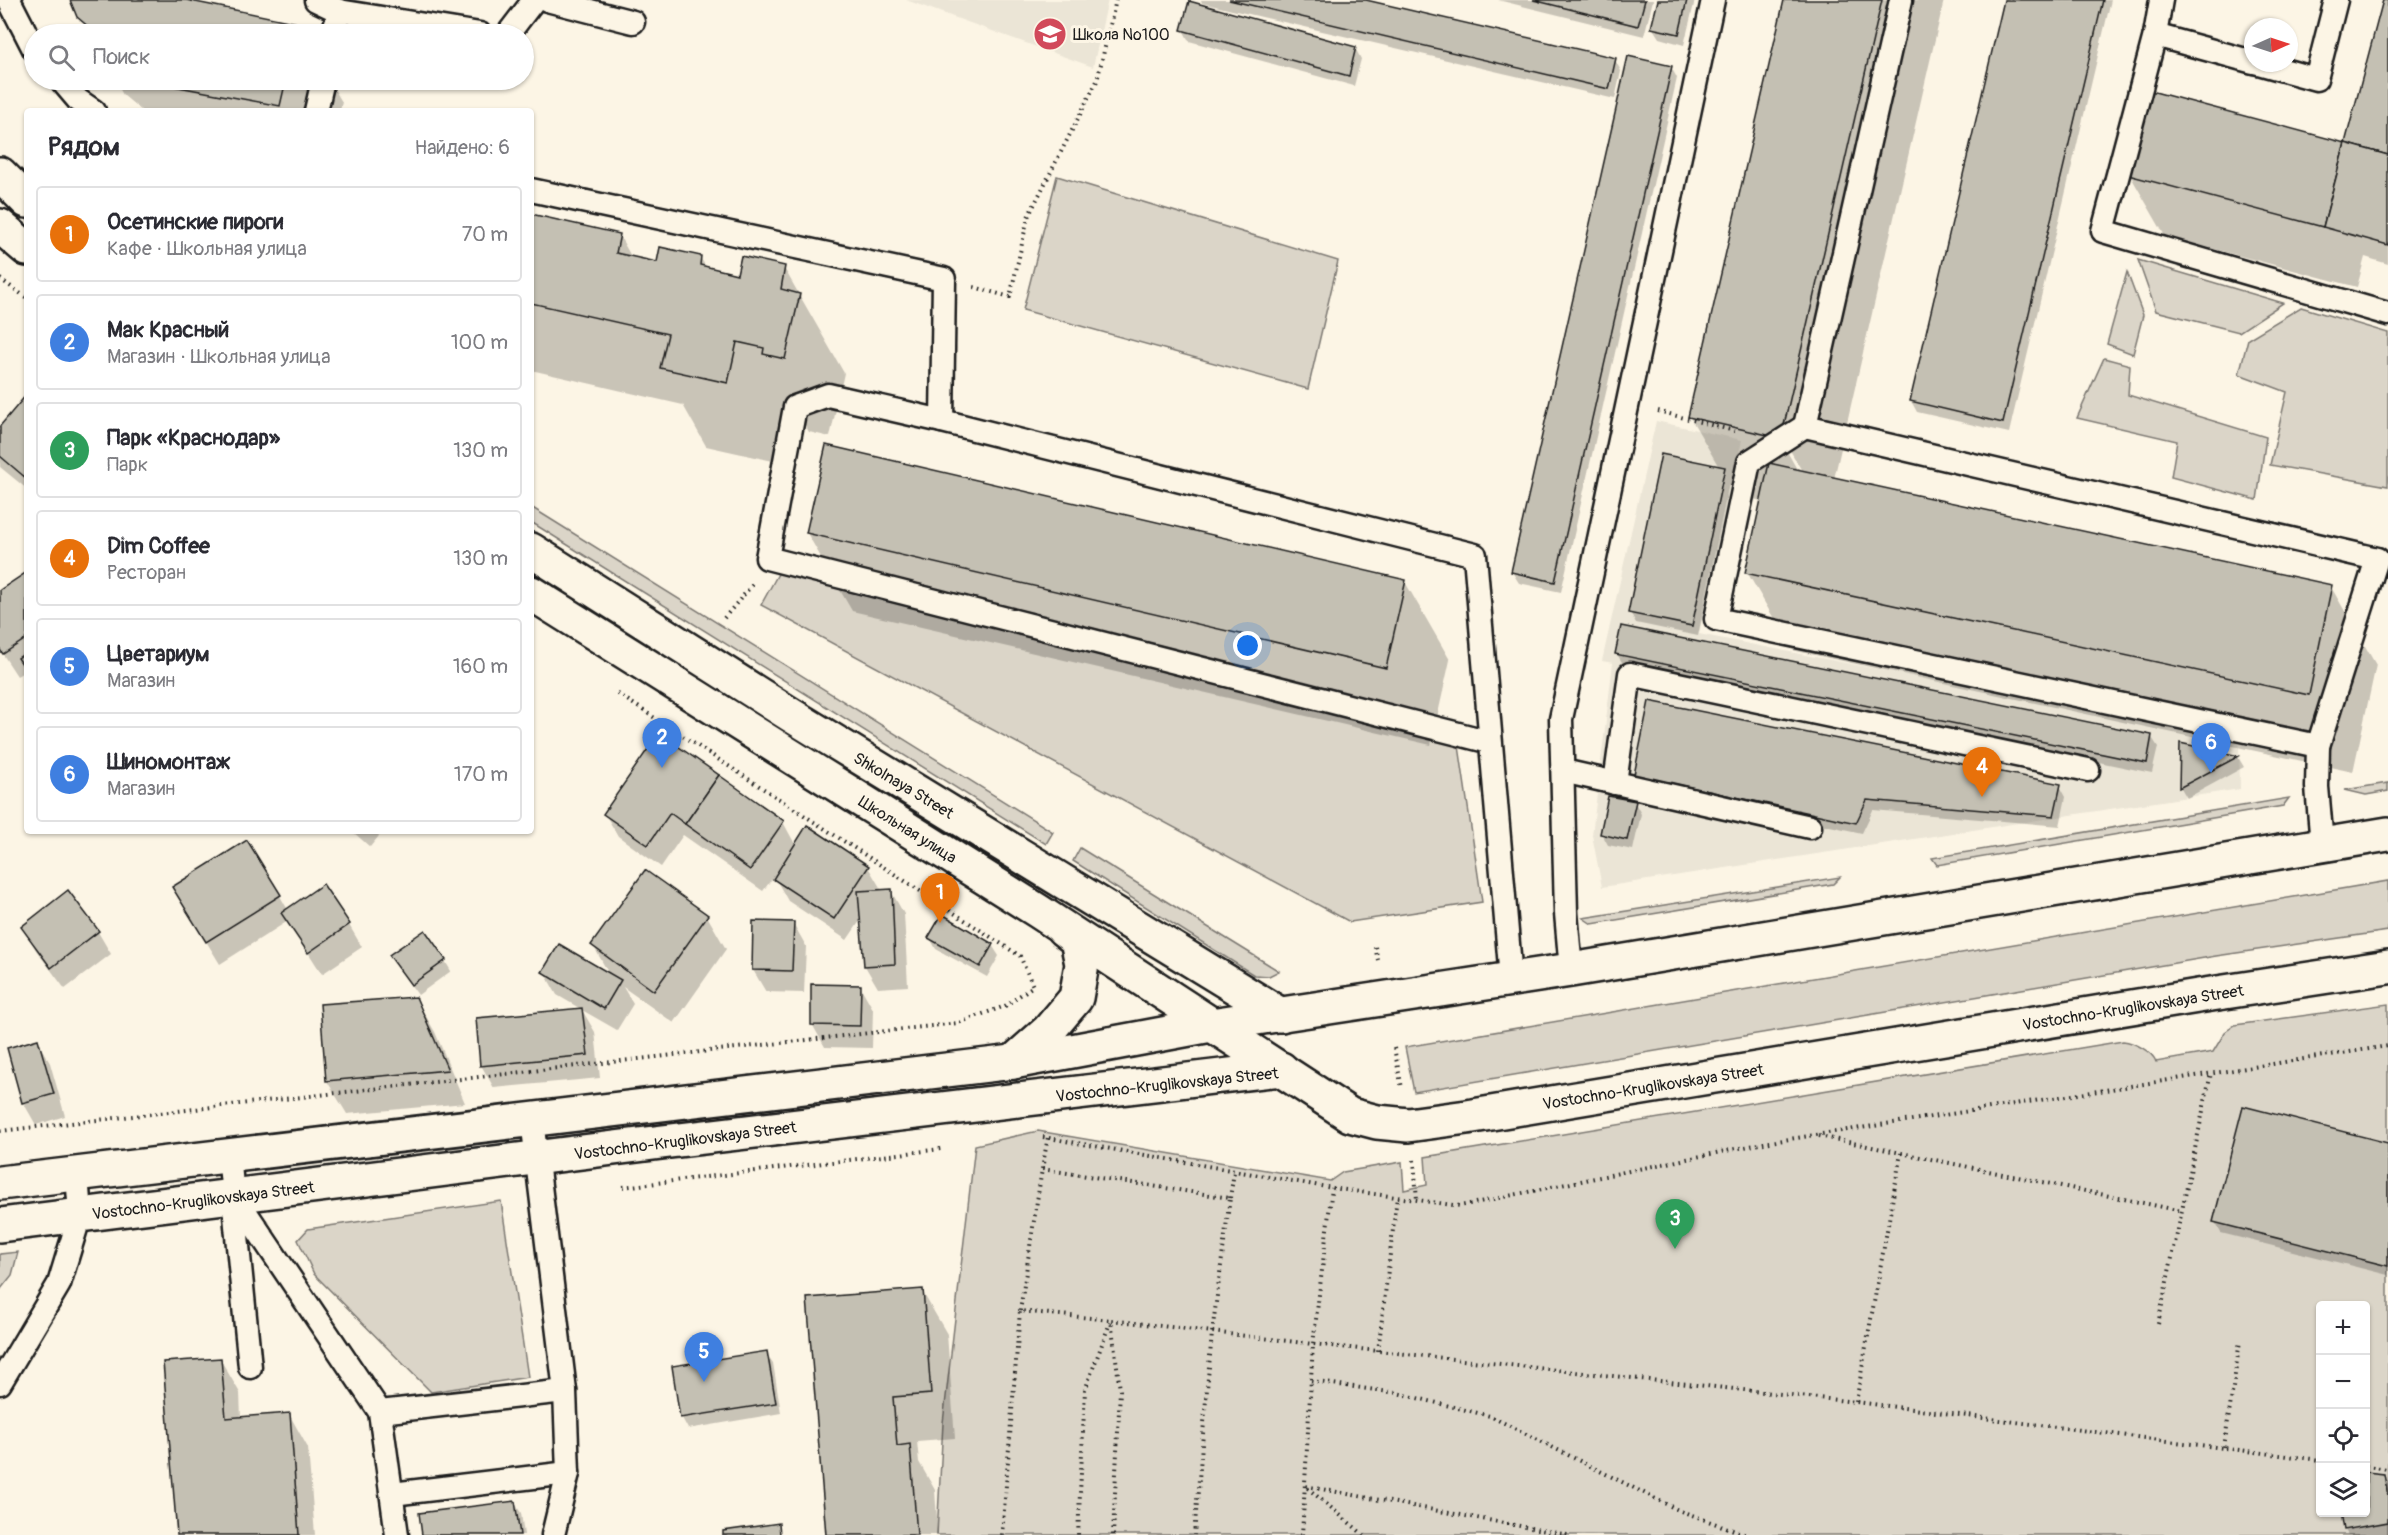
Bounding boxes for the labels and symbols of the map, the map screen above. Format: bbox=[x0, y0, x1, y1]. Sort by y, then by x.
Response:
school or university icon: Школа №100 bbox=[1032, 16, 1068, 52]
north arrow bbox=[2244, 18, 2298, 72]
place label: Школа №100 bbox=[1073, 25, 1170, 45]
your location bbox=[1233, 631, 1262, 660]
pin: 2 bbox=[642, 718, 682, 768]
pin: 6 bbox=[2192, 724, 2230, 773]
street label: Shkolnaya Street bbox=[850, 748, 958, 824]
pin: 4 bbox=[1962, 748, 2002, 797]
street label: Школьная улица bbox=[855, 792, 960, 868]
pin: 1 bbox=[920, 874, 960, 923]
street label: Vostochno-Kruglikovskaya Street bbox=[2021, 981, 2246, 1035]
street label: Vostochno-Kruglikovskaya Street bbox=[1541, 1060, 1766, 1114]
street label: Vostochno-Kruglikovskaya Street bbox=[1055, 1063, 1280, 1107]
street label: Vostochno-Kruglikovskaya Street bbox=[573, 1117, 798, 1165]
street label: Vostochno-Kruglikovskaya Street bbox=[91, 1177, 316, 1225]
pin: 3 bbox=[1656, 1200, 1694, 1249]
pin: 5 bbox=[684, 1332, 724, 1382]

